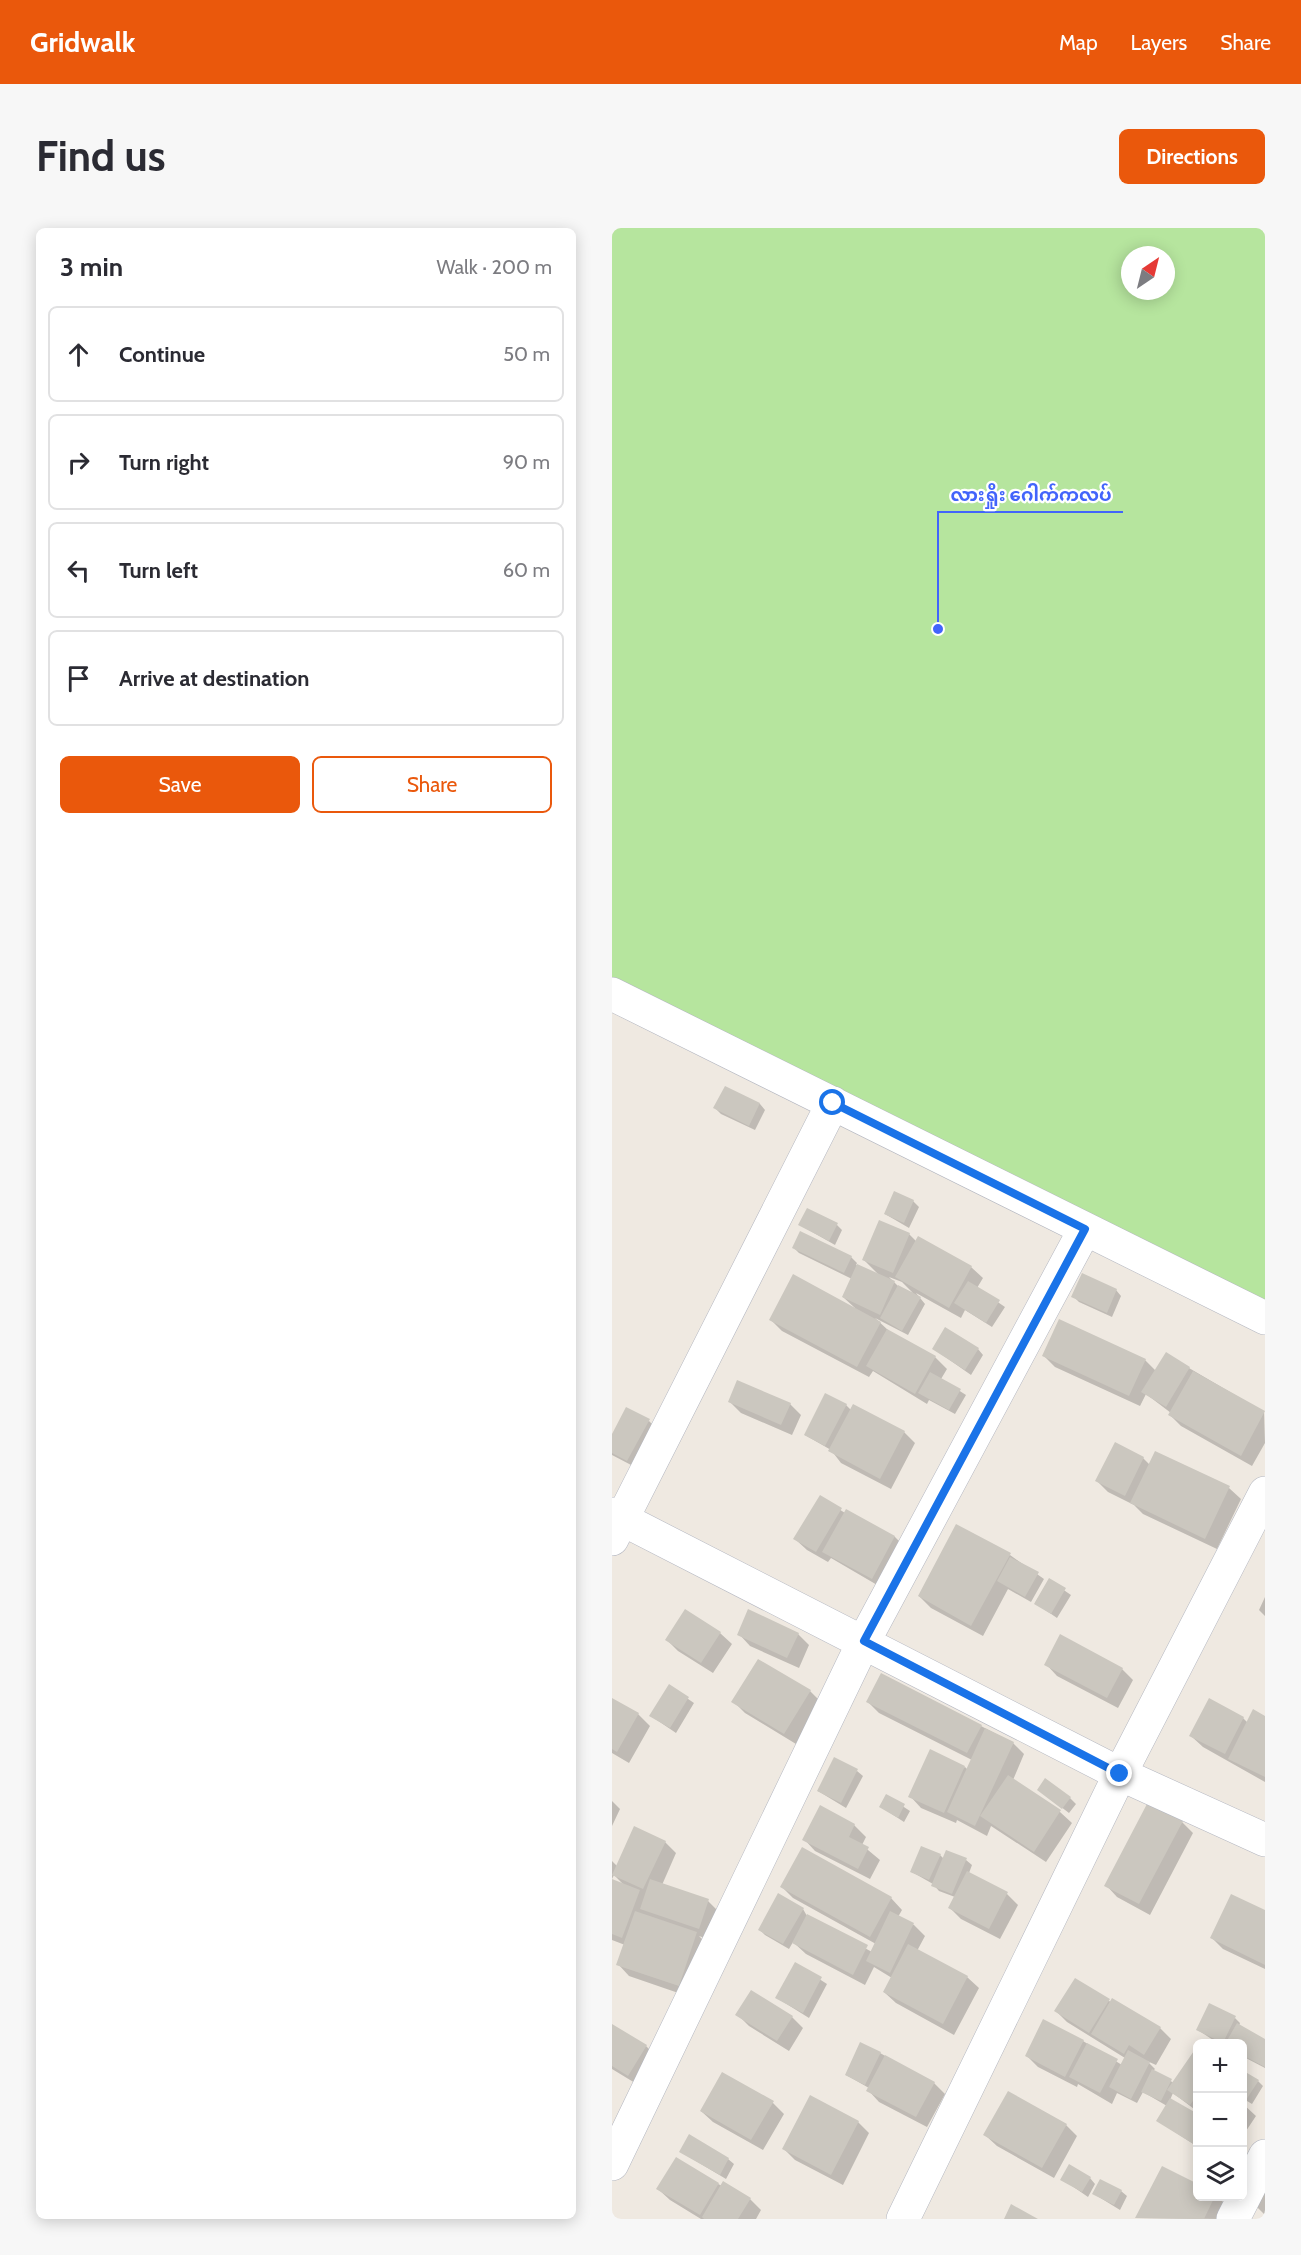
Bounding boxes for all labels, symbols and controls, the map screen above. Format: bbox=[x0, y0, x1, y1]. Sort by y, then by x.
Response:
text: Gridwalk bbox=[30, 25, 135, 59]
text: Map bbox=[1059, 30, 1098, 55]
text: Layers bbox=[1131, 30, 1187, 55]
text: Share bbox=[1220, 30, 1271, 55]
button: Directions bbox=[1119, 129, 1265, 184]
text: Find us bbox=[36, 130, 165, 182]
north arrow bbox=[1121, 246, 1175, 300]
text: 3 min bbox=[60, 251, 123, 283]
text: Walk · 200 m bbox=[436, 255, 552, 279]
icon: ahead bbox=[62, 338, 95, 371]
text: Continue bbox=[119, 341, 205, 368]
text: 50 m bbox=[503, 342, 550, 366]
icon: right bbox=[62, 446, 95, 479]
text: Turn right bbox=[119, 449, 209, 476]
text: 90 m bbox=[503, 450, 550, 474]
callout: လားရှိုး ဂေါက်ကလပ် bbox=[938, 476, 1123, 512]
text: လားရှိုး ဂေါက်ကလပ် bbox=[950, 483, 1112, 509]
icon: left bbox=[62, 554, 95, 587]
text: Turn left bbox=[119, 557, 198, 584]
text: 60 m bbox=[503, 558, 550, 582]
icon: arrive bbox=[62, 662, 95, 695]
text: Arrive at destination bbox=[119, 665, 309, 692]
button: Save bbox=[60, 756, 300, 813]
button: Share bbox=[312, 756, 552, 813]
route start bbox=[819, 1089, 845, 1115]
route end bbox=[1106, 1760, 1132, 1786]
map controls bbox=[1193, 2039, 1247, 2201]
button: + bbox=[1193, 2039, 1247, 2093]
button: − bbox=[1193, 2093, 1247, 2147]
button: layers bbox=[1193, 2147, 1247, 2201]

